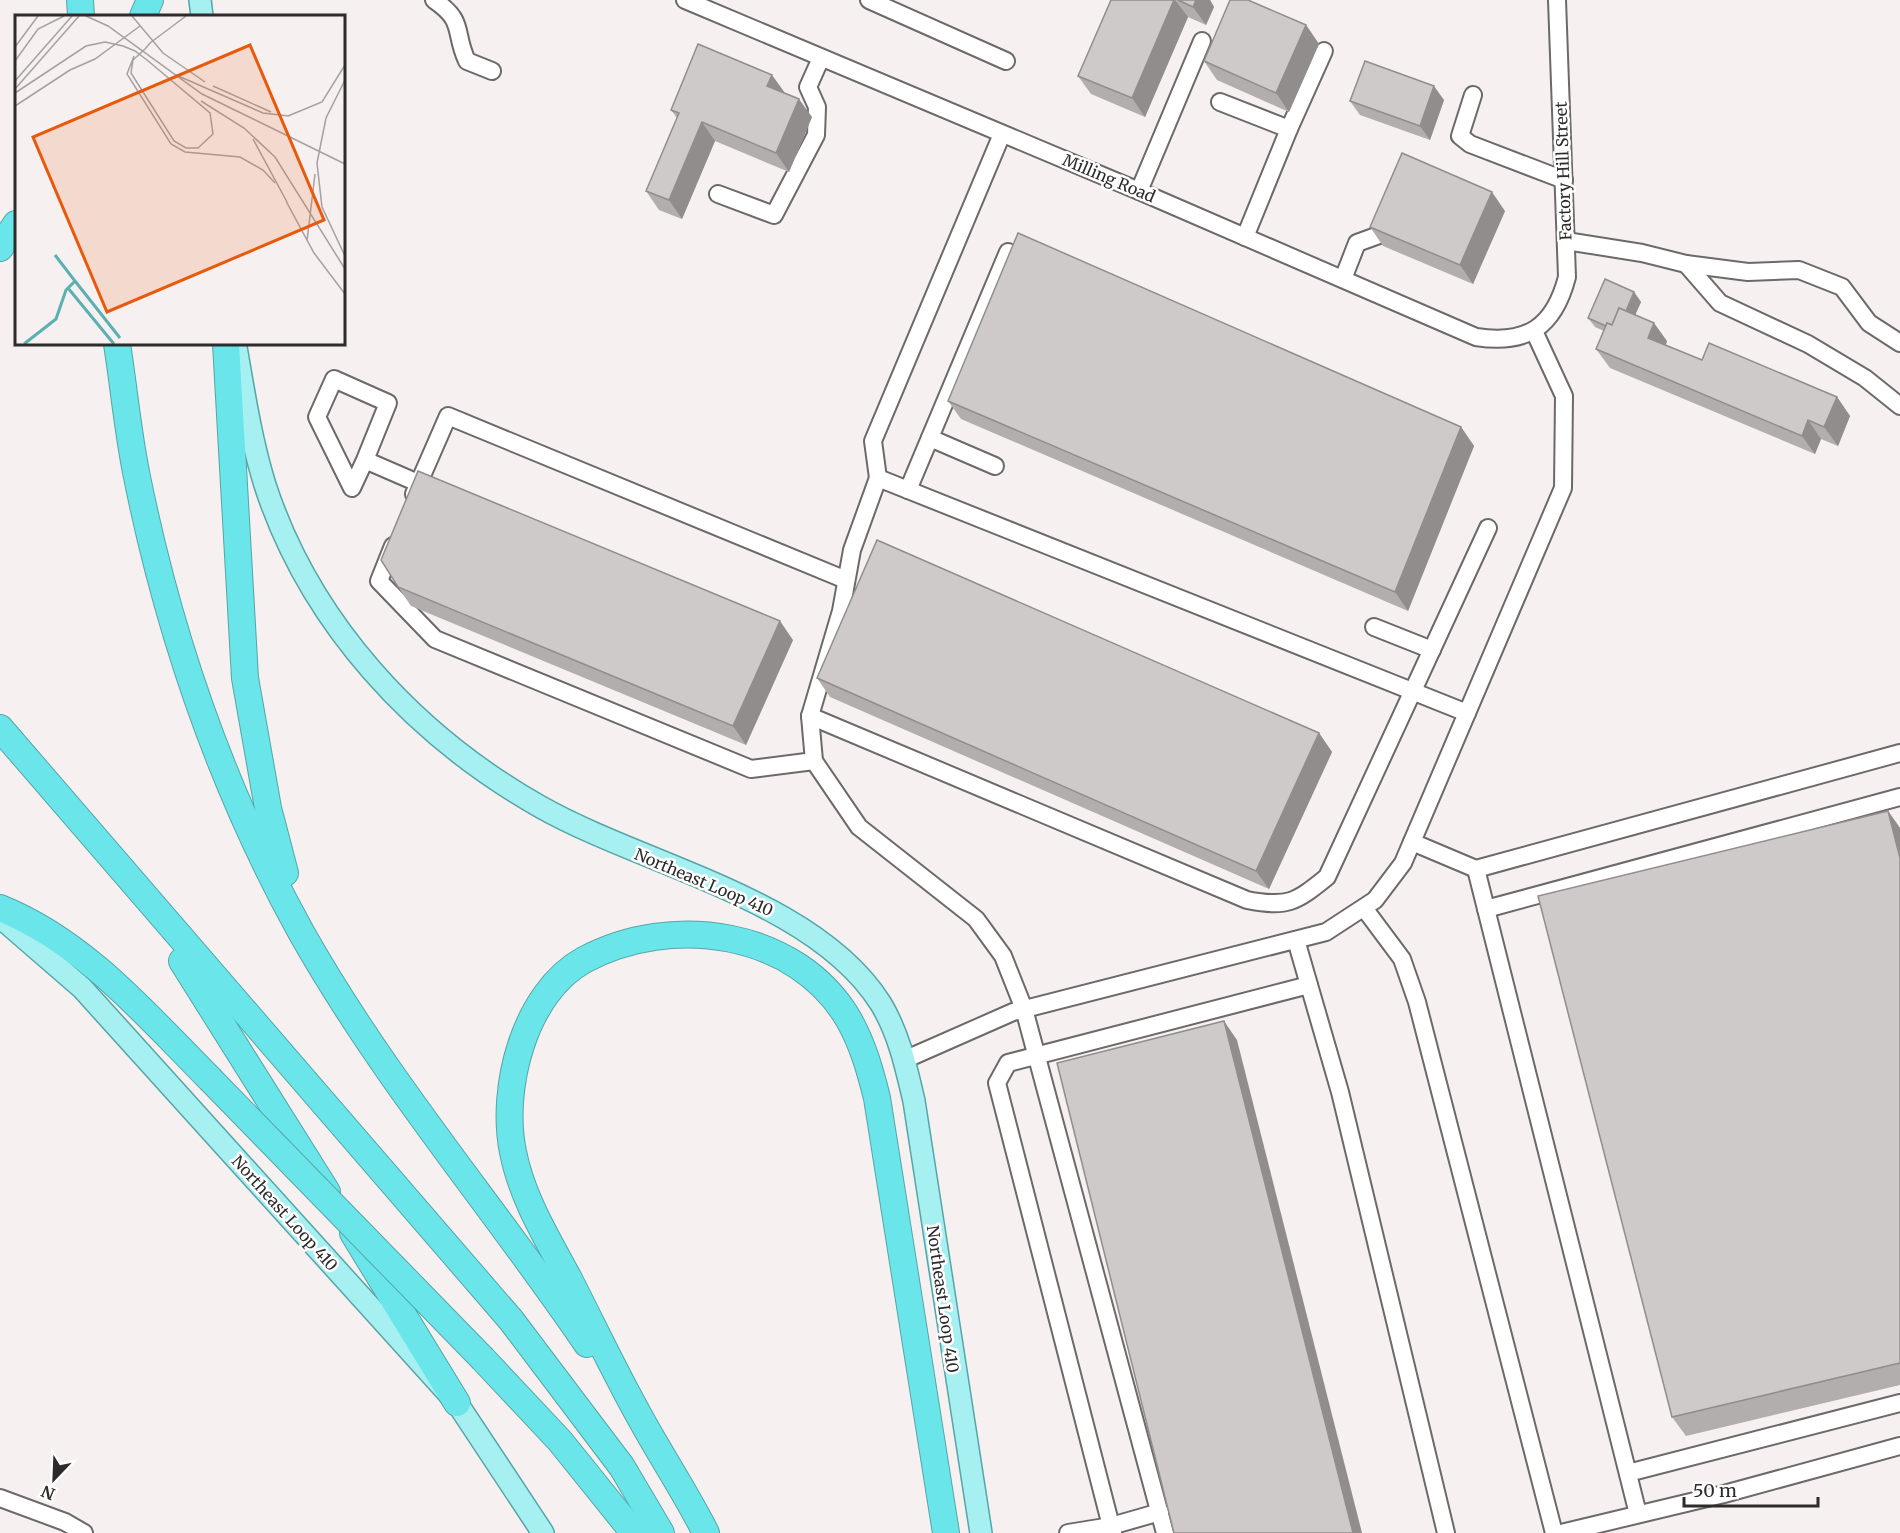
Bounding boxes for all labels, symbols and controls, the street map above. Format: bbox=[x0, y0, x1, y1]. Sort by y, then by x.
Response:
inset map bbox=[15, 15, 345, 345]
street label: Factory Hill Street bbox=[1551, 100, 1575, 241]
street label: Milling Road bbox=[1060, 149, 1159, 207]
street label: Northeast Loop 410 bbox=[632, 844, 776, 920]
street label: Northeast Loop 410 bbox=[228, 1151, 342, 1275]
street label: Northeast Loop 410 bbox=[923, 1224, 963, 1374]
north arrow bbox=[24, 1449, 84, 1509]
scale bar bbox=[1684, 1470, 1818, 1508]
text: 50 m bbox=[1693, 1479, 1737, 1502]
text: N bbox=[38, 1481, 58, 1504]

